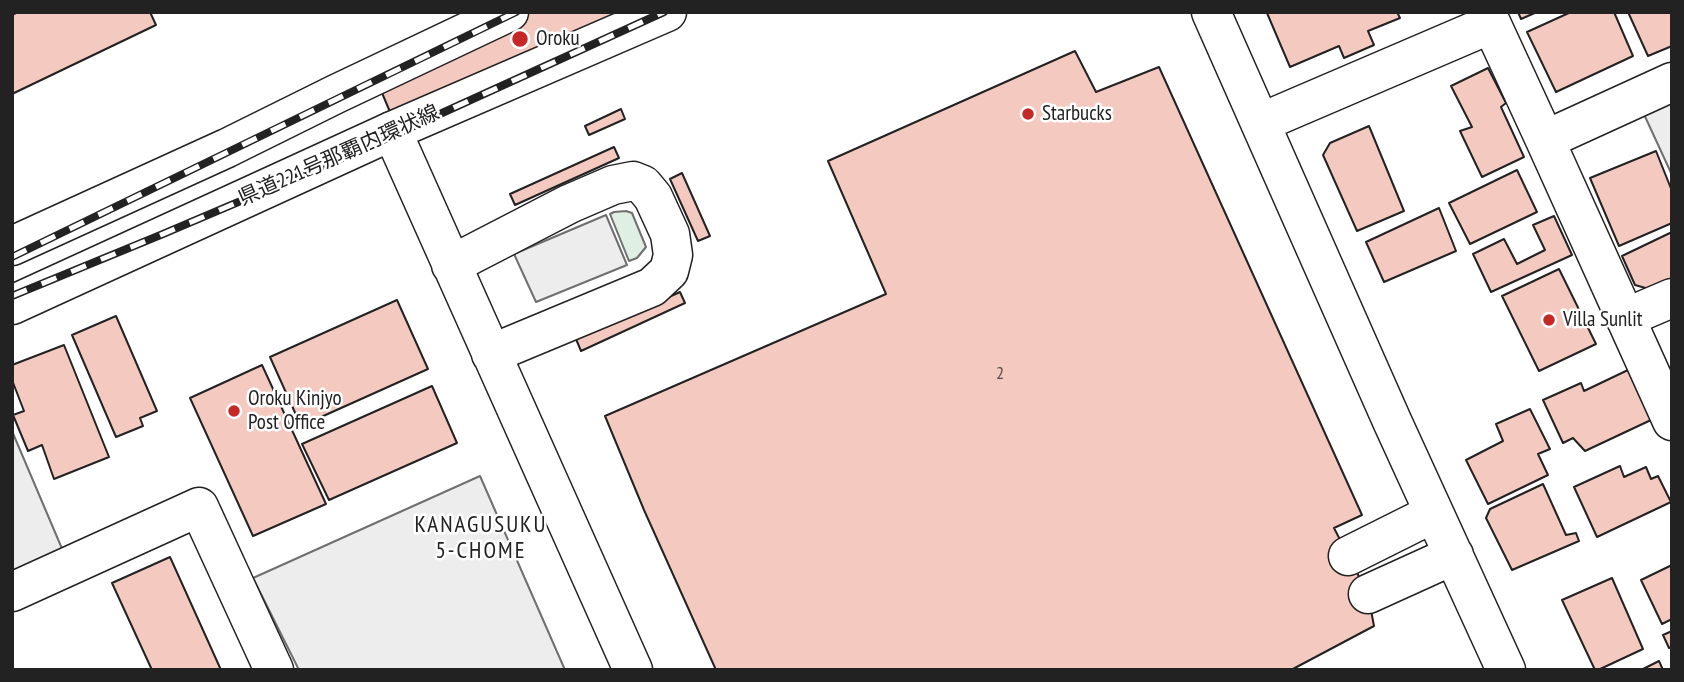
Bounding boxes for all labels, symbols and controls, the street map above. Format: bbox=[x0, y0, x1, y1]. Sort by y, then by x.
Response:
place label: Oroku bbox=[536, 26, 580, 52]
marker: Oroku bbox=[510, 29, 530, 49]
street label: 県道221号那覇内環状線 bbox=[235, 100, 443, 212]
place label: Starbucks bbox=[1042, 101, 1112, 127]
marker: Starbucks bbox=[1020, 106, 1036, 122]
place label: Villa Sunlit bbox=[1563, 307, 1642, 333]
marker: Villa Sunlit bbox=[1541, 312, 1557, 328]
house number: 2 bbox=[996, 363, 1004, 385]
place label: Oroku Kinjyo Post Office bbox=[248, 386, 342, 436]
marker: Oroku Kinjyo Post Office bbox=[226, 403, 242, 419]
district label: KANAGUSUKU 5-CHOME bbox=[416, 511, 546, 565]

